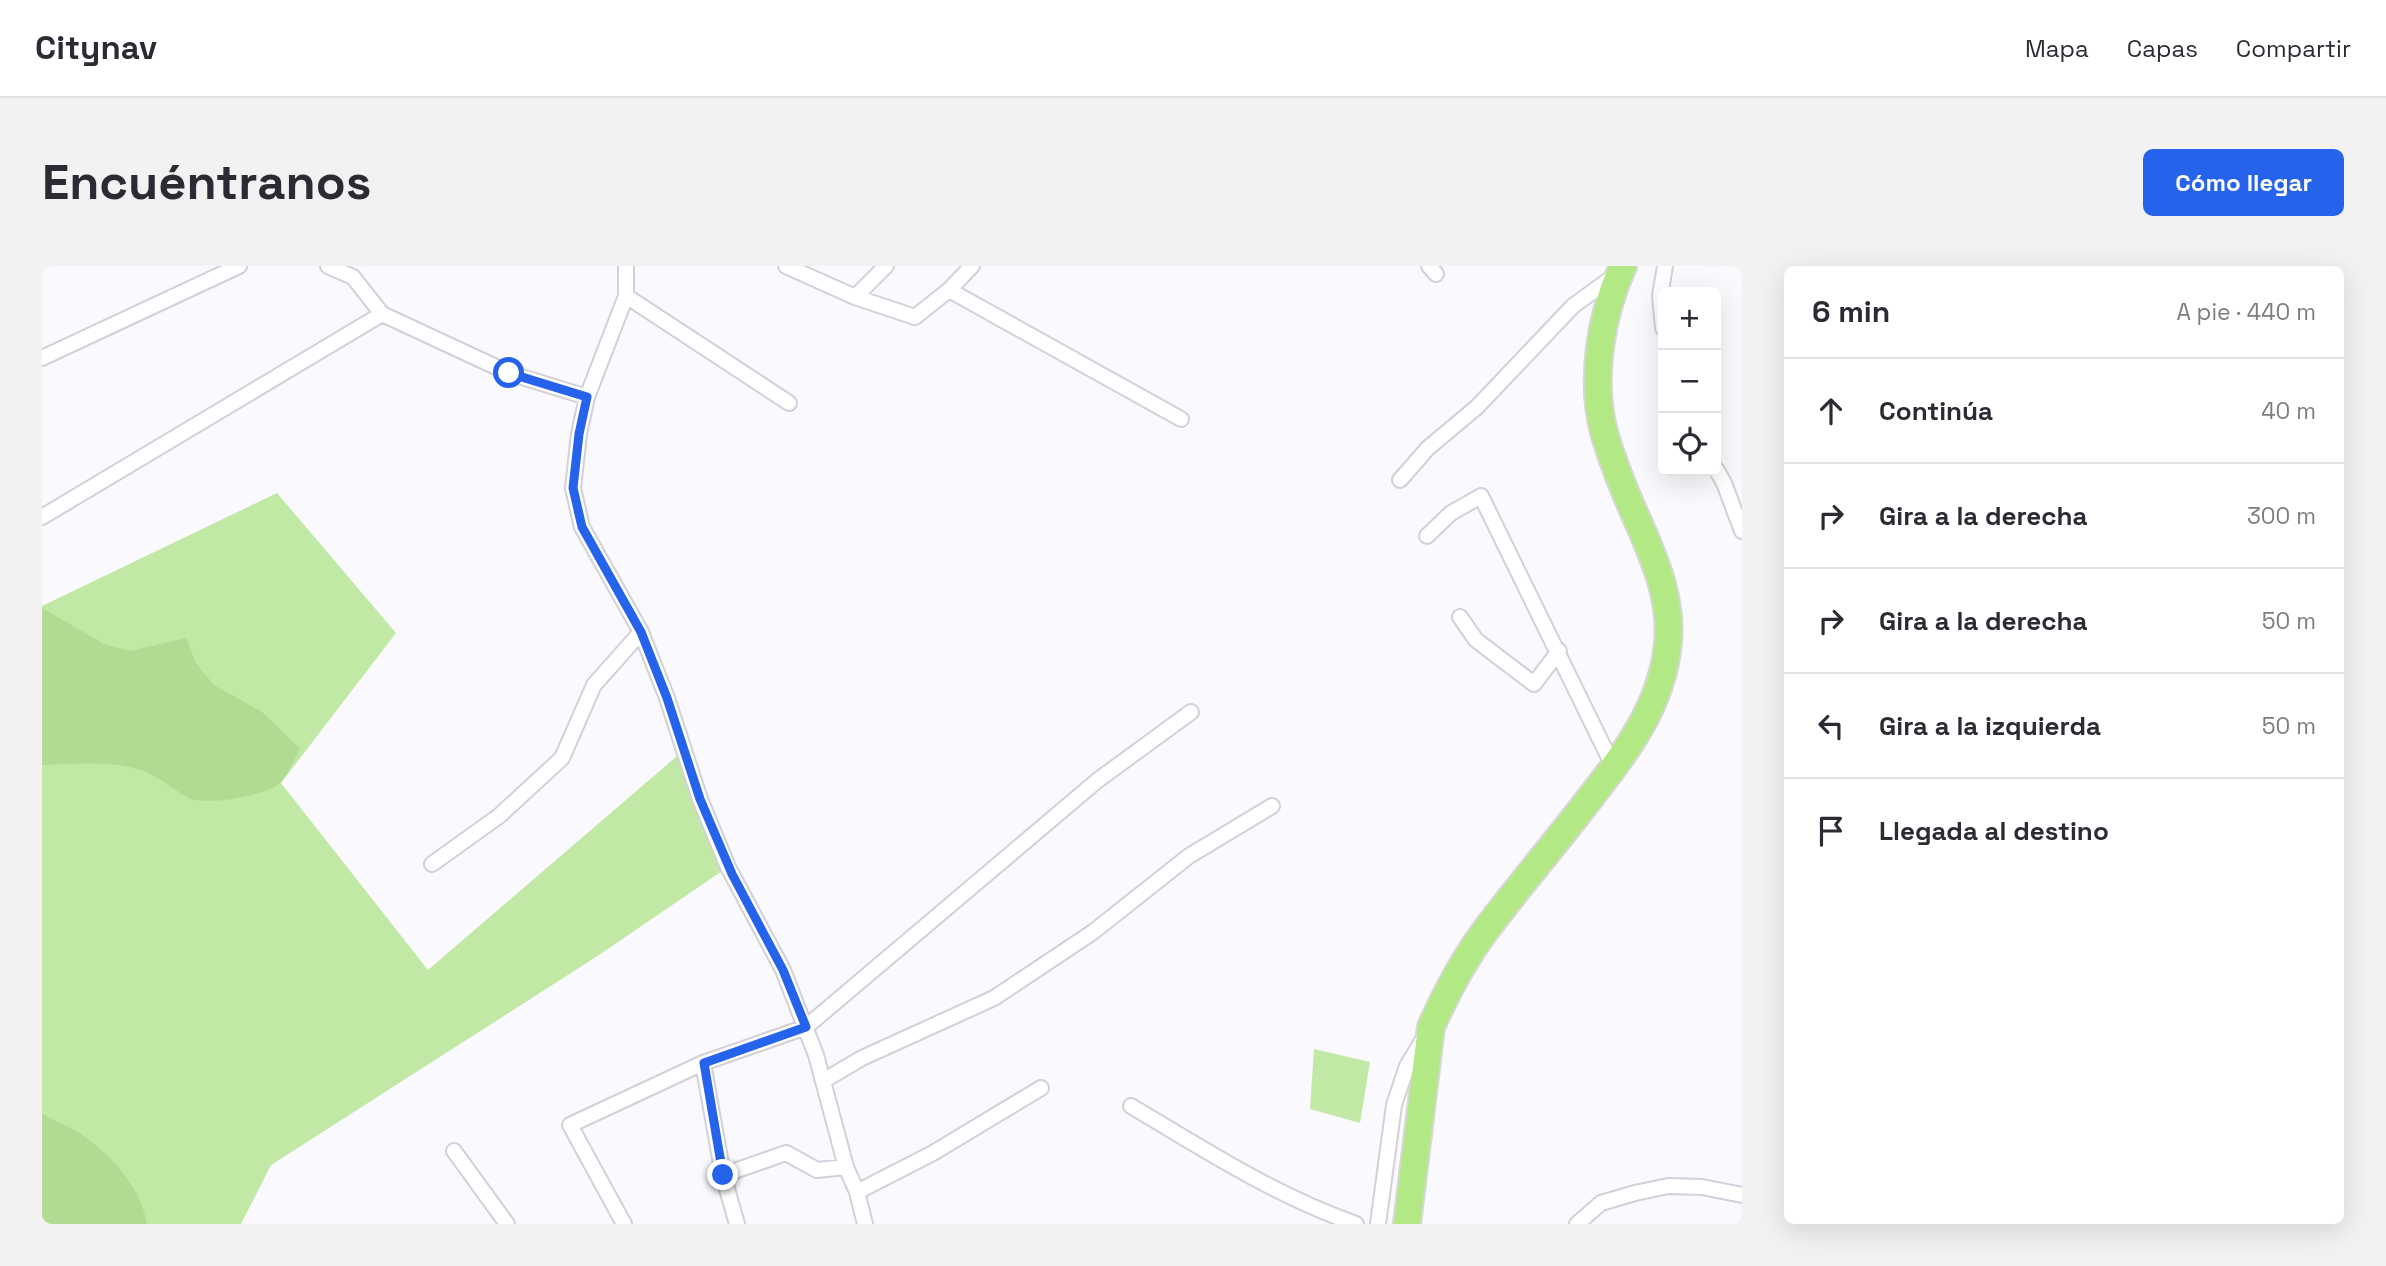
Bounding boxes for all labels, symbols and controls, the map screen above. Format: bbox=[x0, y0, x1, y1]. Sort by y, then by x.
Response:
text: Citynav bbox=[35, 27, 157, 69]
text: Mapa bbox=[2025, 33, 2089, 64]
text: Capas bbox=[2127, 33, 2198, 64]
text: Compartir bbox=[2236, 33, 2351, 64]
button: Cómo llegar bbox=[2143, 149, 2344, 216]
text: Encuéntranos bbox=[42, 151, 371, 213]
map controls bbox=[1658, 287, 1721, 476]
button: + bbox=[1658, 287, 1721, 350]
text: 6 min bbox=[1812, 292, 1890, 331]
text: A pie · 440 m bbox=[2177, 297, 2316, 327]
button: − bbox=[1658, 350, 1721, 413]
route start bbox=[493, 357, 524, 388]
icon: ahead bbox=[1812, 392, 1850, 430]
text: Continúa bbox=[1879, 394, 1993, 428]
text: 40 m bbox=[2261, 396, 2316, 426]
button: locate bbox=[1658, 413, 1721, 476]
icon: right bbox=[1812, 497, 1850, 535]
text: Gira a la derecha bbox=[1879, 499, 2088, 533]
text: 300 m bbox=[2247, 501, 2316, 531]
icon: right bbox=[1812, 602, 1850, 640]
text: Gira a la derecha bbox=[1879, 604, 2088, 638]
text: 50 m bbox=[2262, 606, 2316, 636]
icon: left bbox=[1812, 707, 1850, 745]
text: Gira a la izquierda bbox=[1879, 709, 2101, 743]
text: 50 m bbox=[2262, 711, 2316, 741]
icon: arrive bbox=[1812, 812, 1850, 850]
text: Llegada al destino bbox=[1879, 814, 2109, 848]
route end bbox=[707, 1159, 738, 1190]

